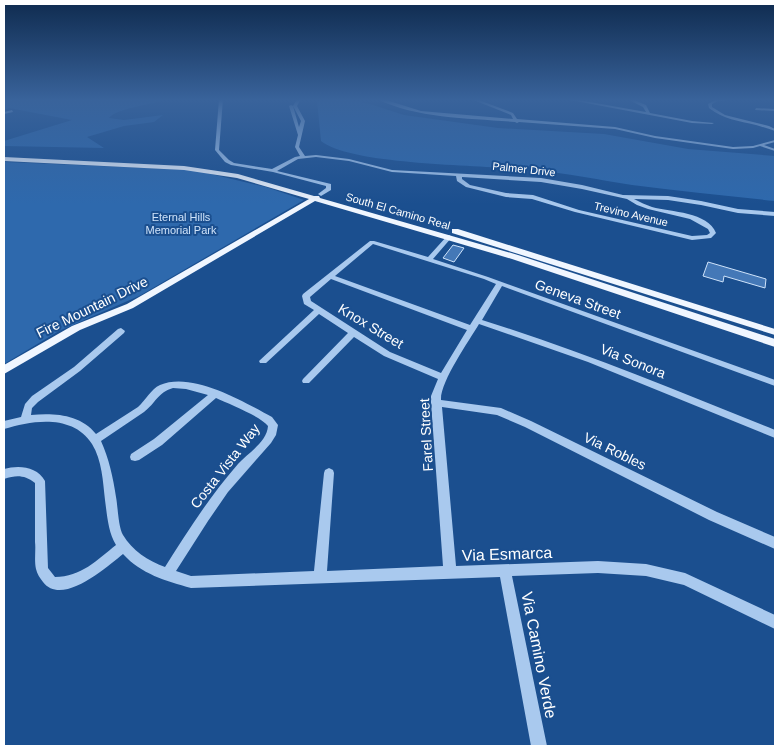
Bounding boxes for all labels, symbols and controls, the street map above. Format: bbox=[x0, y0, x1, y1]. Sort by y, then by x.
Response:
street label: Palmer Drive bbox=[492, 160, 556, 178]
street label: South El Camino Real bbox=[344, 190, 452, 232]
street label: Trevino Avenue bbox=[593, 200, 669, 228]
park label: Eternal Hills Memorial Park bbox=[146, 211, 217, 236]
street label: Fire Mountain Drive bbox=[34, 273, 151, 341]
street label: Geneva Street bbox=[533, 276, 623, 322]
street label: Knox Street bbox=[336, 300, 407, 352]
street label: Via Sonora bbox=[598, 341, 668, 381]
street label: Farel Street bbox=[416, 398, 436, 472]
street label: Costa Vista Way bbox=[187, 421, 263, 511]
street label: Via Robles bbox=[581, 429, 649, 473]
street label: Via Esmarca bbox=[462, 544, 553, 564]
street label: Via Camino Verde bbox=[518, 590, 560, 720]

